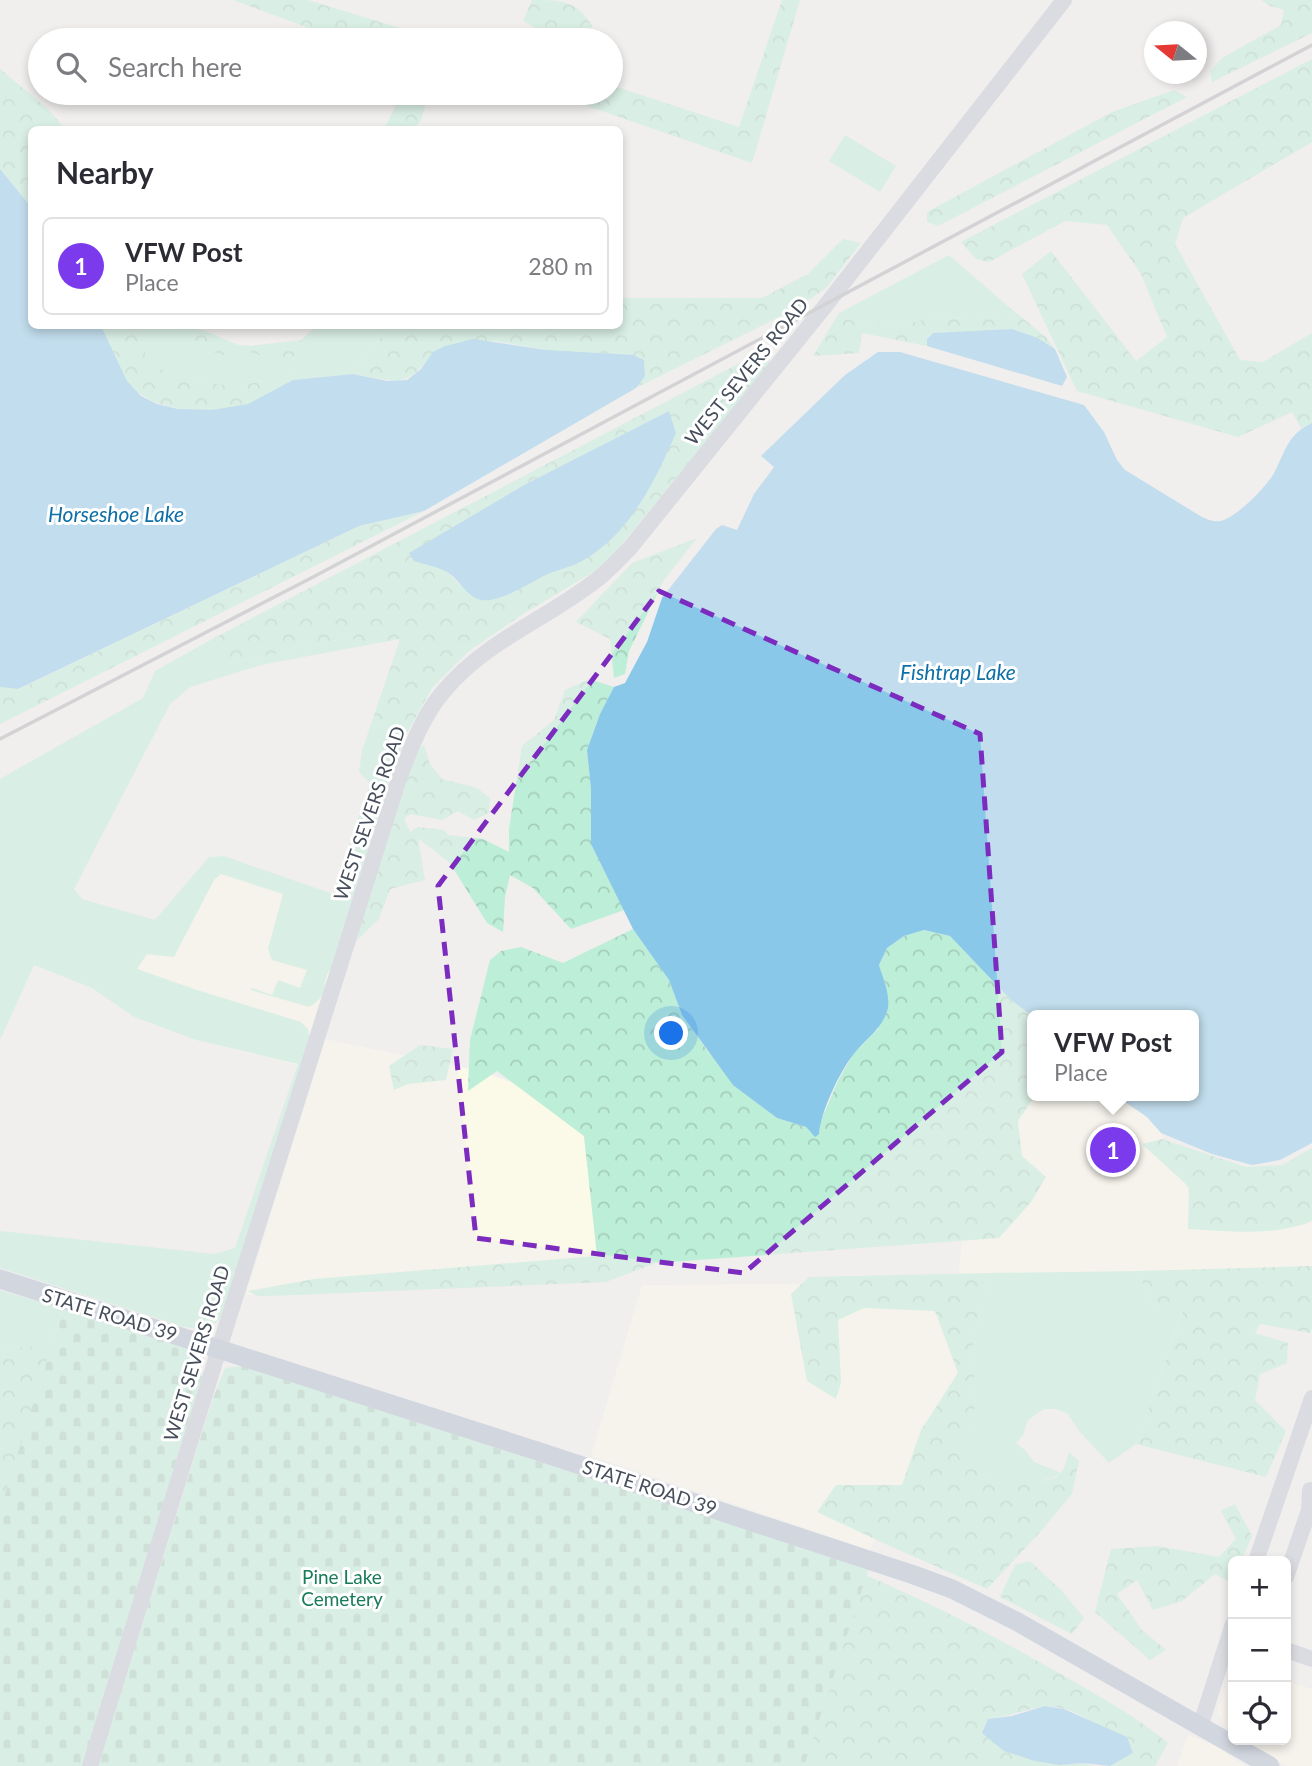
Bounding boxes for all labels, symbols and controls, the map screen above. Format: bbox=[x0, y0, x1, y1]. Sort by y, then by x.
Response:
north arrow bbox=[1144, 21, 1207, 84]
search box bbox=[28, 28, 623, 105]
icon: search bbox=[52, 48, 90, 86]
text: Search here bbox=[108, 51, 242, 83]
text: Nearby bbox=[56, 154, 154, 190]
text: VFW Post bbox=[125, 236, 243, 268]
text: 1 bbox=[74, 252, 88, 280]
text: 280 m bbox=[528, 252, 593, 280]
text: Place bbox=[125, 268, 179, 296]
street label: WEST SEVERS ROAD bbox=[680, 293, 812, 449]
water label: Horseshoe Lake bbox=[48, 501, 184, 526]
water label: Fishtrap Lake bbox=[900, 659, 1016, 684]
street label: WEST SEVERS ROAD bbox=[328, 723, 410, 903]
popup bbox=[1027, 1010, 1199, 1101]
your location bbox=[654, 1016, 688, 1050]
text: VFW Post bbox=[1054, 1026, 1172, 1058]
text: Place bbox=[1054, 1058, 1108, 1086]
pin: 1 bbox=[1090, 1124, 1136, 1176]
street label: WEST SEVERS ROAD bbox=[158, 1262, 234, 1444]
street label: STATE ROAD 39 bbox=[40, 1283, 180, 1345]
street label: STATE ROAD 39 bbox=[580, 1454, 720, 1520]
map controls bbox=[1228, 1556, 1291, 1745]
button: + bbox=[1228, 1556, 1291, 1619]
park label: Pine Lake Cemetery bbox=[301, 1565, 383, 1610]
button: − bbox=[1228, 1619, 1291, 1682]
button: locate bbox=[1228, 1682, 1291, 1745]

